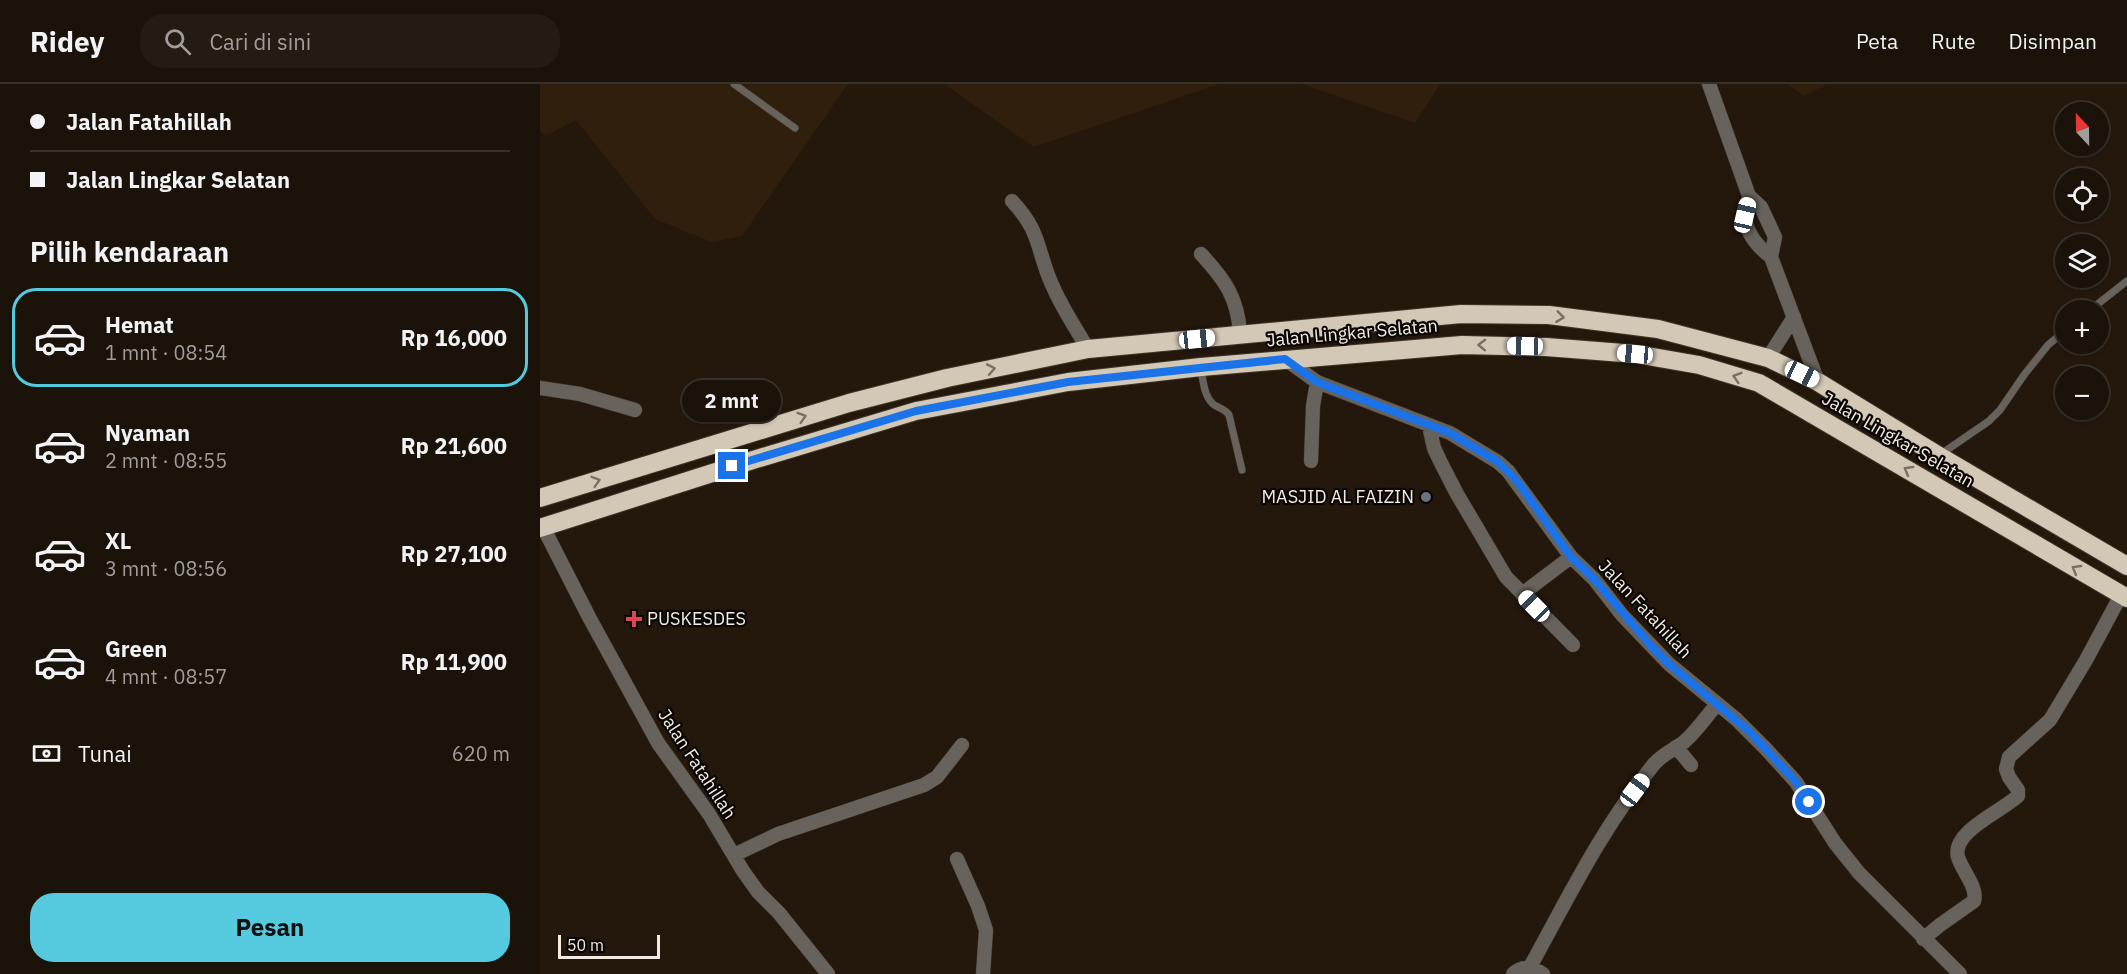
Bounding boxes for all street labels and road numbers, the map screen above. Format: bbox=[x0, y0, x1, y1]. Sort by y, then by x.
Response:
street label: Jalan Lingkar Selatan bbox=[1265, 314, 1439, 351]
street label: Jalan Lingkar Selatan bbox=[1818, 387, 1978, 492]
street label: Jalan Fatahillah bbox=[1594, 554, 1697, 663]
street label: Jalan Fatahillah bbox=[653, 704, 742, 823]

